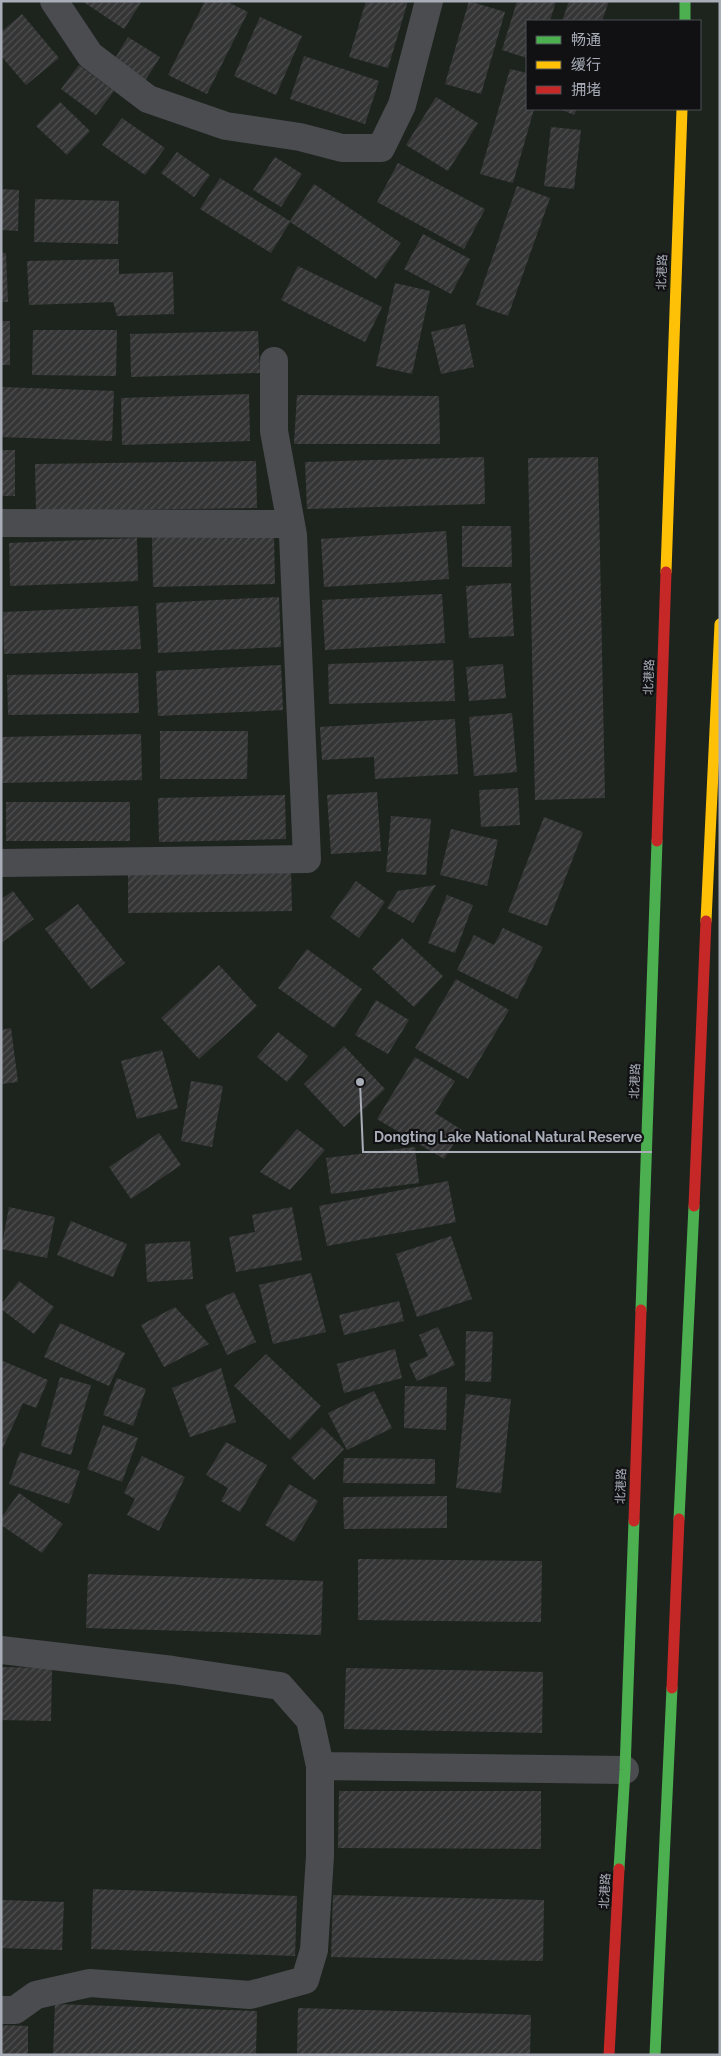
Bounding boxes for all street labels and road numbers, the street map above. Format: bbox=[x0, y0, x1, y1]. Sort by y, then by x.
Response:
street label: 北港路 bbox=[654, 254, 670, 290]
street label: 北港路 bbox=[641, 659, 657, 695]
street label: 北港路 bbox=[627, 1063, 643, 1099]
street label: 北港路 bbox=[613, 1468, 629, 1504]
street label: 北港路 bbox=[597, 1873, 613, 1909]

